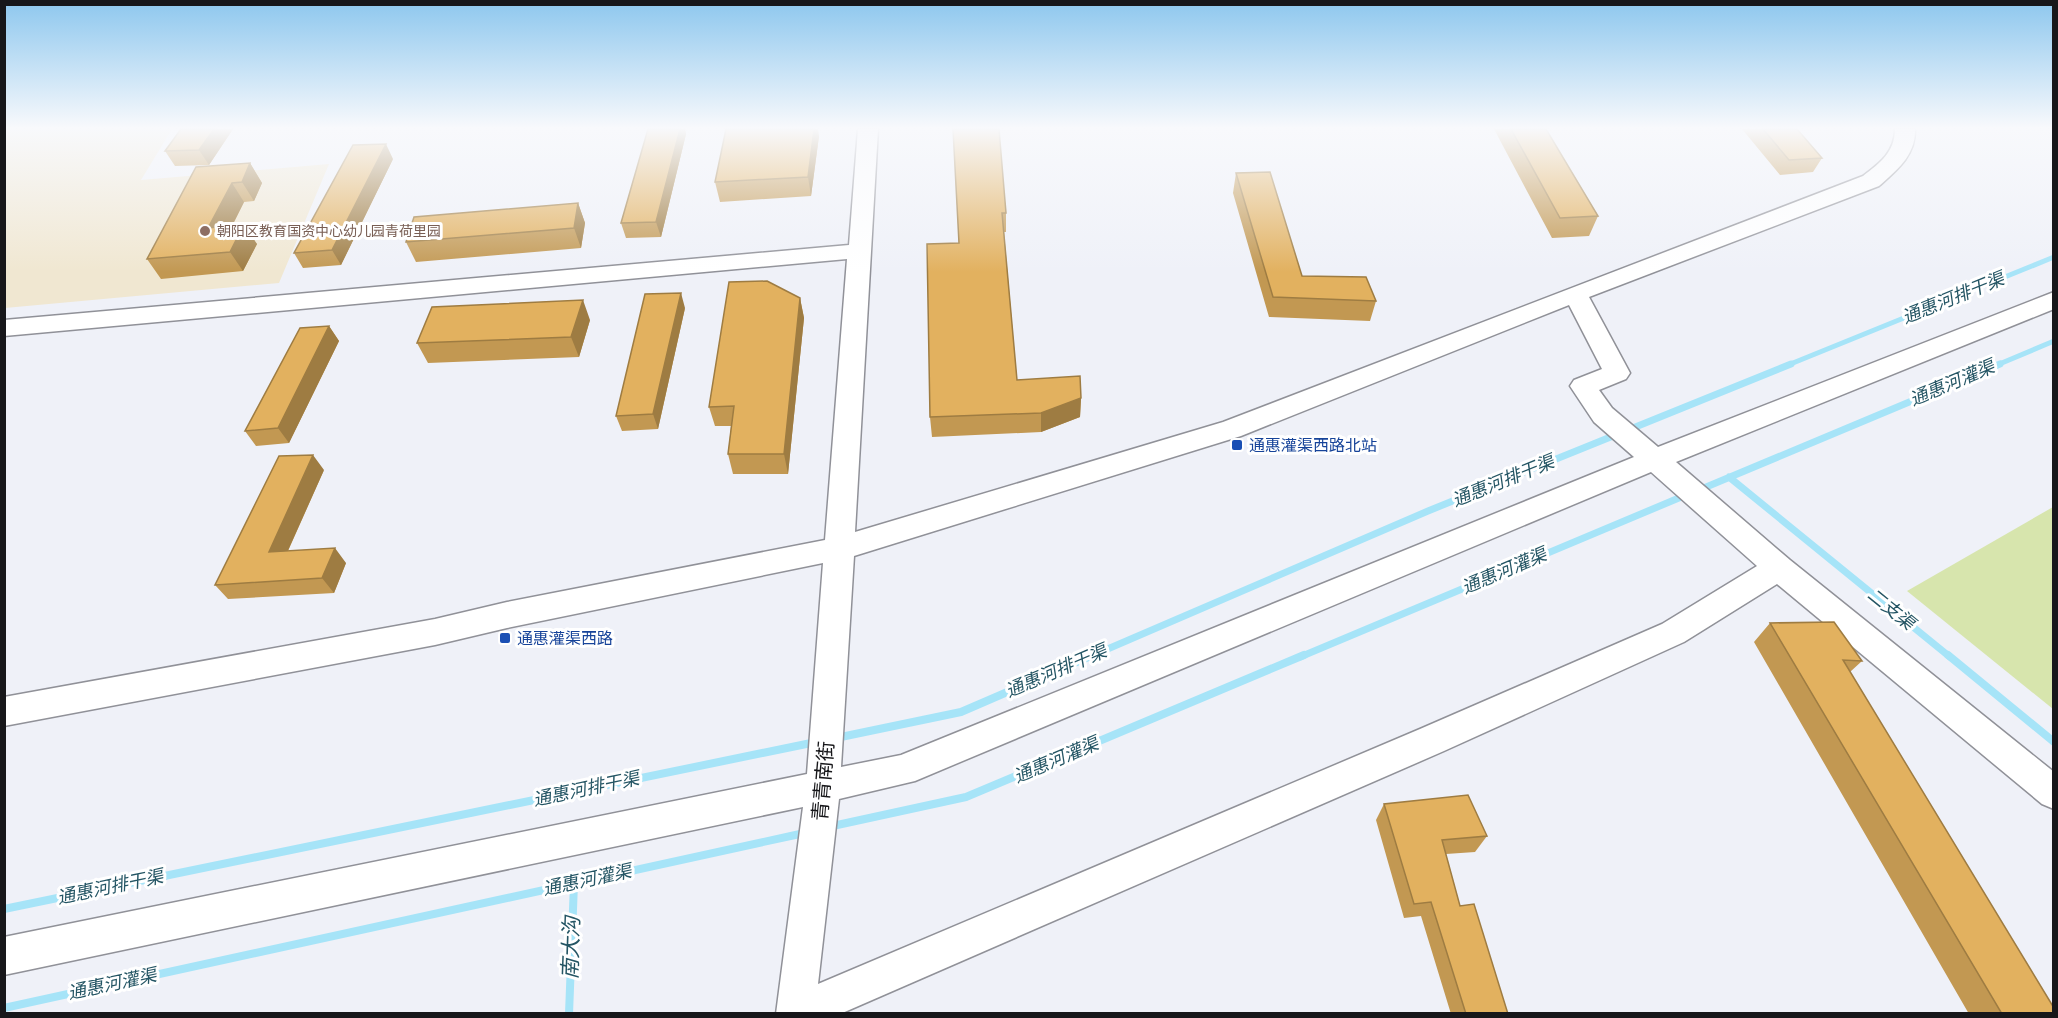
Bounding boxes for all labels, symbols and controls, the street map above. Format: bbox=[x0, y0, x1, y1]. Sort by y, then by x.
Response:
place label: 朝阳区教育国资中心幼儿园青荷里园 bbox=[217, 223, 441, 239]
marker: 朝阳区教育国资中心幼儿园青荷里园 bbox=[198, 224, 212, 238]
water label: 通惠河排干渠 bbox=[1899, 266, 2009, 327]
water label: 通惠河灌渠 bbox=[1906, 354, 2000, 409]
place label: 通惠灌渠西路北站 bbox=[1249, 436, 1377, 454]
marker: 通惠灌渠西路北站 bbox=[1230, 438, 1244, 452]
water label: 通惠河排干渠 bbox=[1449, 449, 1559, 510]
water label: 通惠河灌渠 bbox=[1458, 542, 1552, 597]
water label: 二支渠 bbox=[1864, 583, 1921, 635]
place label: 通惠灌渠西路 bbox=[517, 629, 613, 647]
marker: 通惠灌渠西路 bbox=[498, 631, 512, 645]
water label: 通惠河排干渠 bbox=[1002, 639, 1112, 700]
water label: 通惠河灌渠 bbox=[1010, 731, 1104, 786]
street label: 青青南街 bbox=[808, 740, 837, 822]
water label: 通惠河排干渠 bbox=[531, 766, 644, 809]
water label: 通惠河灌渠 bbox=[541, 859, 636, 898]
water label: 通惠河排干渠 bbox=[55, 864, 168, 907]
water label: 南大沟 bbox=[557, 914, 583, 980]
water label: 通惠河灌渠 bbox=[66, 963, 161, 1002]

